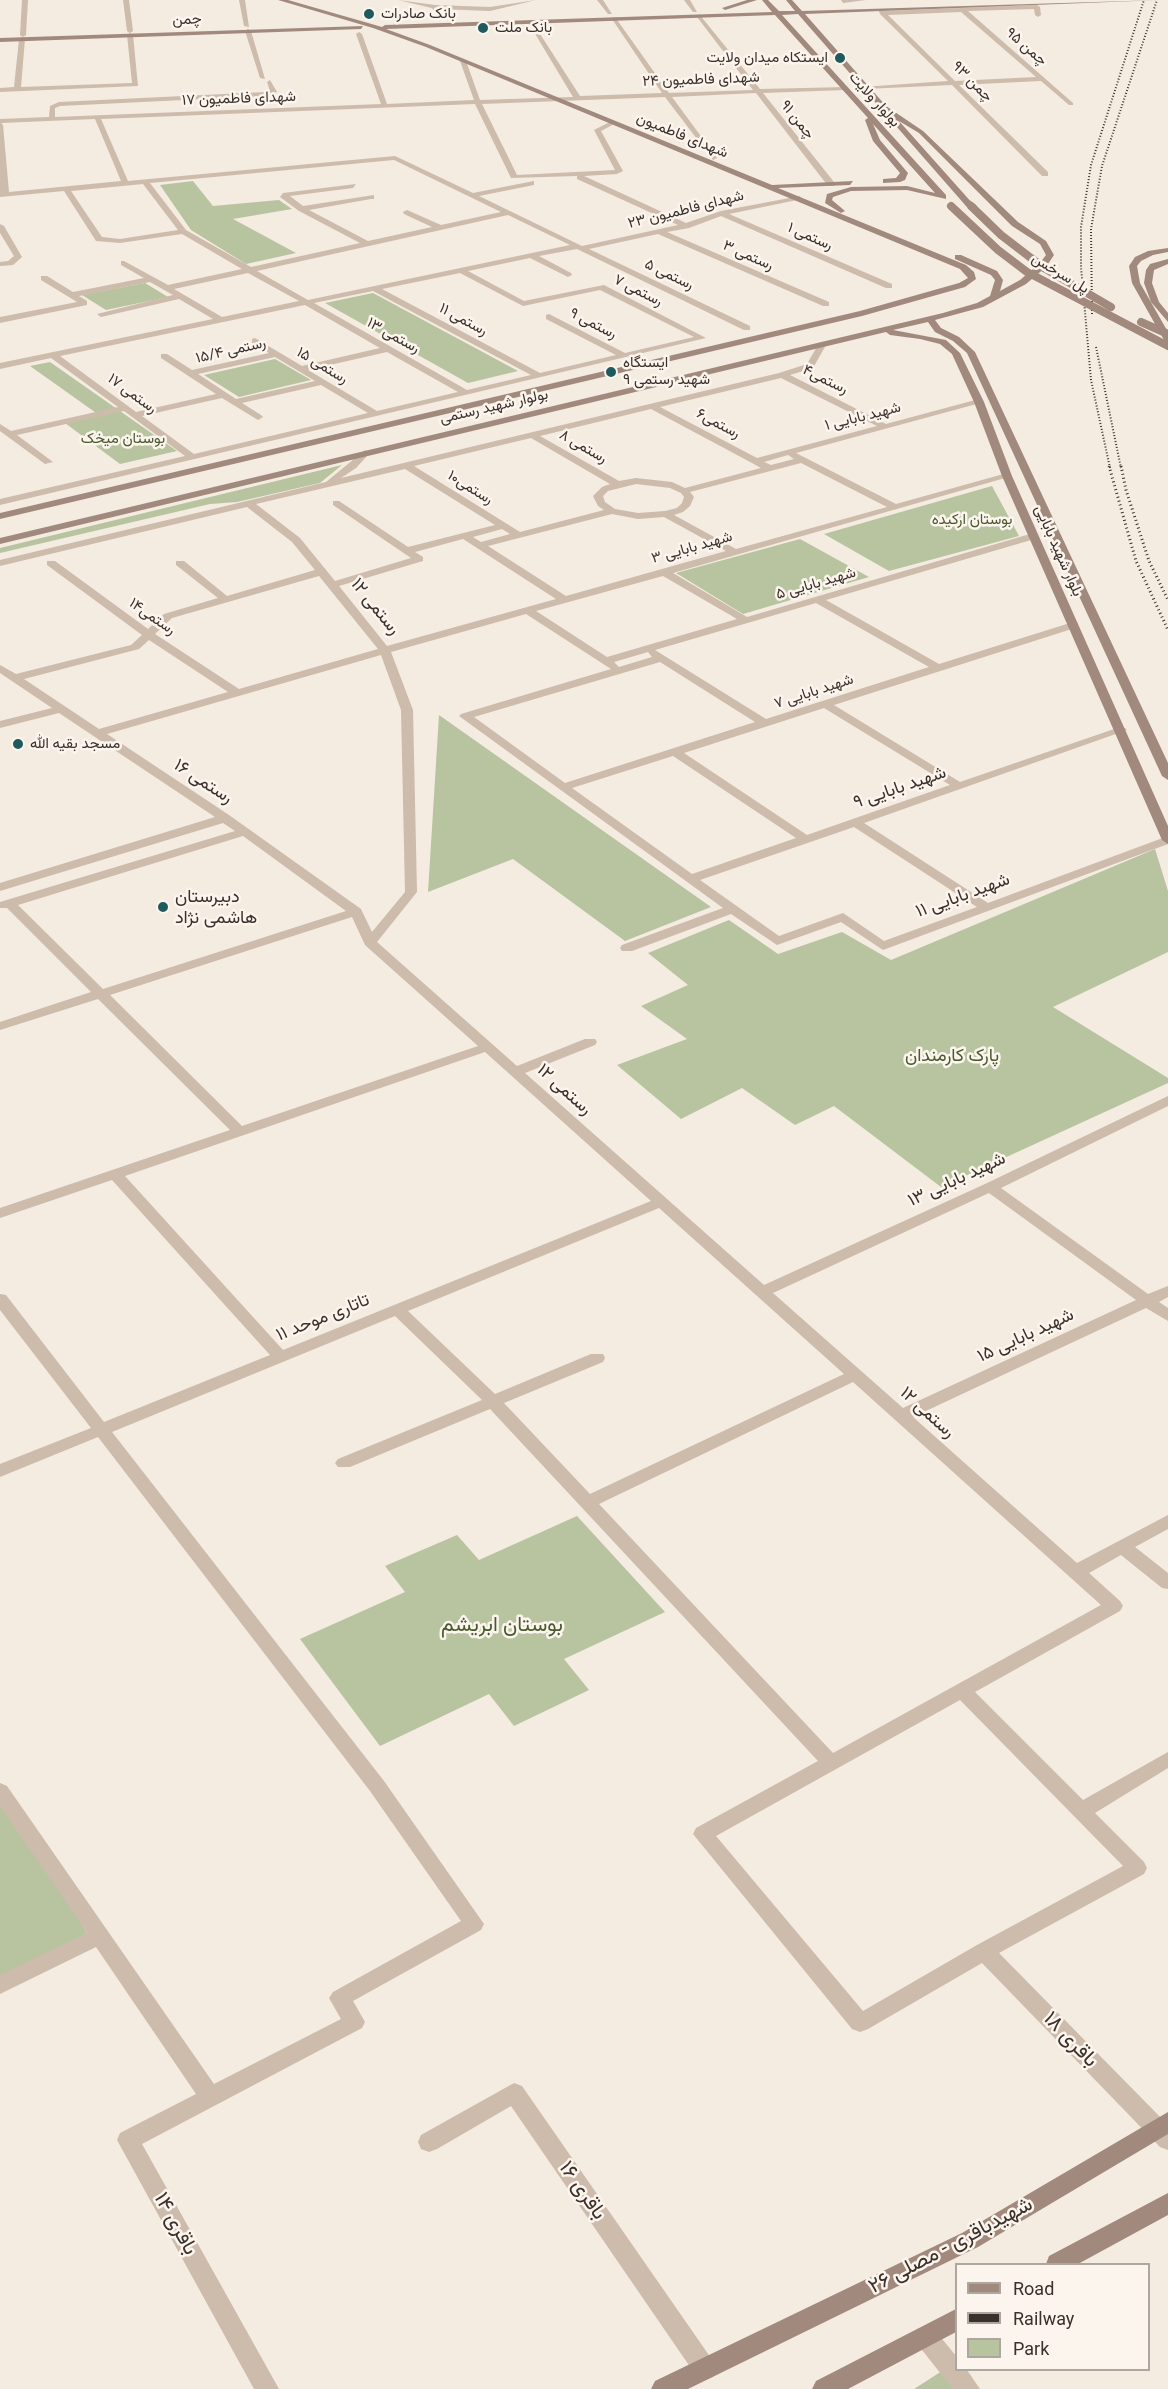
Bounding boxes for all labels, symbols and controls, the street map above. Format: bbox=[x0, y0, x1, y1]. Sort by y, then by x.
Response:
place label: بانک صادرات bbox=[381, 5, 456, 23]
marker: بانک صادرات bbox=[362, 7, 376, 21]
street label: چمن bbox=[172, 10, 202, 30]
place label: بانک ملت bbox=[495, 19, 552, 37]
marker: بانک ملت bbox=[476, 21, 490, 35]
street label: چمن ۹۵ bbox=[1002, 24, 1050, 70]
place label: ایستکاه میدان ولایت bbox=[707, 49, 828, 67]
marker: ایستکاه میدان ولایت bbox=[833, 51, 847, 65]
street label: چمن ۹۳ bbox=[948, 58, 996, 106]
street label: شهدای فاطمیون ۲۴ bbox=[642, 69, 760, 91]
street label: بولوار ولایت bbox=[844, 69, 904, 131]
street label: شهدای فاطمیون ۱۷ bbox=[182, 88, 296, 110]
street label: چمن ۹۱ bbox=[776, 97, 818, 143]
street label: شهدای فاطمیون bbox=[634, 109, 730, 163]
street label: شهدای فاطمیون ۲۳ bbox=[626, 187, 746, 233]
street label: رستمی ۱ bbox=[785, 219, 835, 255]
street label: رستمی ۳ bbox=[720, 237, 776, 275]
street label: پل سرخس bbox=[1028, 250, 1092, 298]
street label: رستمی ۵ bbox=[642, 255, 696, 295]
street label: رستمی ۷ bbox=[611, 271, 665, 311]
street label: رستمی ۱۱ bbox=[436, 300, 490, 340]
street label: رستمی ۹ bbox=[566, 304, 620, 344]
street label: رستمی ۱۳ bbox=[363, 314, 423, 358]
street label: رستمی ۱۵/۴ bbox=[194, 334, 268, 368]
street label: رستمی ۱۵ bbox=[293, 344, 351, 388]
place label: ایستگاه شهید رستمی ۹ bbox=[623, 354, 710, 389]
street label: رستمی۴ bbox=[799, 361, 851, 399]
marker: ایستگاه شهید رستمی ۹ bbox=[604, 365, 618, 379]
street label: رستمی ۱۷ bbox=[104, 370, 160, 418]
street label: بولوار شهید رستمی bbox=[438, 386, 550, 428]
street label: شهید بابایی ۱ bbox=[823, 399, 903, 435]
street label: رستمی۶ bbox=[693, 405, 743, 443]
street label: رستمی ۸ bbox=[556, 426, 610, 468]
park label: بوستان میخک bbox=[81, 430, 165, 448]
street label: رستمی۱۰ bbox=[444, 467, 496, 509]
street label: بلوار شهید بابایی bbox=[1030, 503, 1086, 599]
park label: بوستان ارکیده bbox=[932, 511, 1012, 529]
street label: شهید بابایی ۳ bbox=[650, 528, 734, 568]
street label: شهید بابایی ۵ bbox=[774, 564, 858, 604]
street label: رستمی ۱۲ bbox=[346, 574, 404, 640]
street label: رستمی۱۴ bbox=[125, 595, 179, 639]
street label: شهید بابایی ۷ bbox=[772, 671, 856, 713]
place label: مسجد بقیه الله bbox=[30, 735, 120, 753]
marker: مسجد بقیه الله bbox=[11, 737, 25, 751]
street label: رستمی ۱۶ bbox=[169, 755, 237, 809]
street label: شهید بابایی ۹ bbox=[851, 762, 949, 814]
street label: شهید بابایی ۱۱ bbox=[913, 869, 1013, 923]
place label: دبیرستان هاشمی نژاد bbox=[175, 886, 257, 928]
marker: دبیرستان هاشمی نژاد bbox=[156, 900, 170, 914]
park label: پارک کارمندان bbox=[905, 1045, 999, 1067]
street label: رستمی ۱۲ bbox=[532, 1060, 596, 1120]
street label: شهید بابایی ۱۳ bbox=[905, 1148, 1009, 1212]
street label: تاتاری موحد ۱۱ bbox=[273, 1289, 373, 1347]
street label: شهید بابایی ۱۵ bbox=[974, 1304, 1078, 1368]
street label: رستمی ۱۲ bbox=[895, 1383, 959, 1443]
park label: بوستان ابریشم bbox=[441, 1613, 563, 1639]
street label: باقری ۱۸ bbox=[1037, 2007, 1103, 2073]
street label: باقری ۱۶ bbox=[553, 2157, 611, 2225]
street label: باقری ۱۴ bbox=[148, 2188, 202, 2260]
street label: شهیدباقری - مصلی ۲۶ bbox=[865, 2192, 1037, 2300]
legend bbox=[955, 2263, 1150, 2371]
text: Road bbox=[1013, 2278, 1054, 2299]
text: Railway bbox=[1013, 2308, 1074, 2329]
text: Park bbox=[1013, 2338, 1049, 2359]

